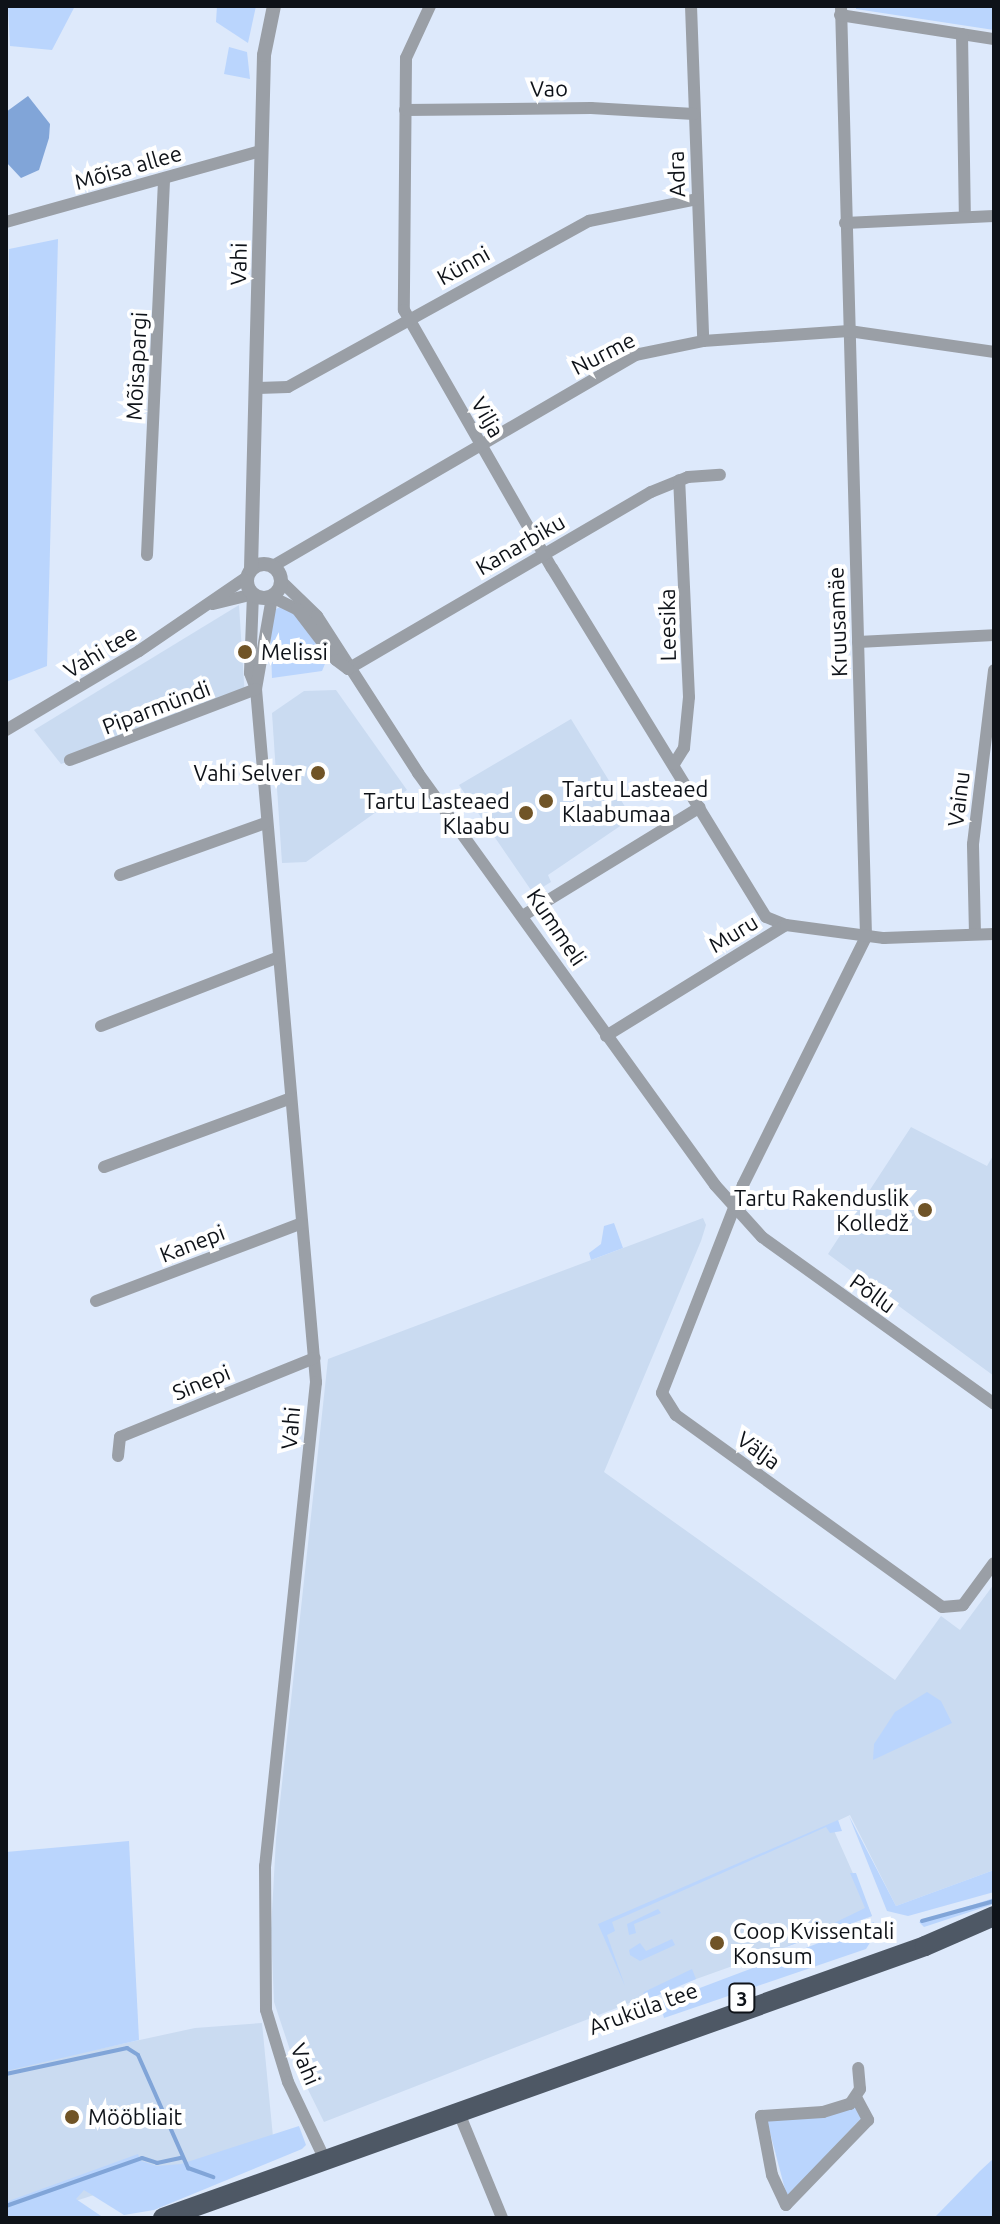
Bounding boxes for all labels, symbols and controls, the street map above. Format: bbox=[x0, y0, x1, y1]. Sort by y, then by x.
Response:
street label: Vao bbox=[530, 74, 568, 102]
street label: Mõisa allee bbox=[71, 139, 185, 195]
street label: Adra bbox=[662, 150, 690, 198]
street label: Künni bbox=[432, 240, 494, 290]
street label: Vahi bbox=[224, 242, 252, 286]
street label: Mõisapargi bbox=[120, 311, 152, 421]
street label: Nurme bbox=[567, 326, 639, 380]
street label: Vilja bbox=[466, 392, 510, 442]
street label: Kanarbiku bbox=[471, 508, 569, 580]
street label: Kruusamäe bbox=[822, 566, 852, 678]
street label: Leesika bbox=[653, 588, 681, 662]
street label: Vahi tee bbox=[59, 619, 141, 683]
place label: Melissi bbox=[261, 639, 328, 665]
marker: Melissi bbox=[236, 643, 254, 661]
street label: Piparmündi bbox=[98, 674, 214, 740]
place label: Vahi Selver bbox=[194, 760, 302, 786]
marker: Vahi Selver bbox=[309, 764, 327, 782]
street label: Vainu bbox=[942, 770, 974, 828]
place label: Tartu Lasteaed Klaabumaa bbox=[562, 775, 708, 826]
place label: Tartu Lasteaed Klaabu bbox=[364, 787, 510, 838]
marker: Tartu Lasteaed Klaabumaa bbox=[537, 792, 555, 810]
marker: Tartu Lasteaed Klaabu bbox=[517, 804, 535, 822]
street label: Kummeli bbox=[522, 884, 592, 970]
street label: Muru bbox=[704, 908, 762, 958]
place label: Tartu Rakenduslik Kolledž bbox=[734, 1184, 909, 1236]
marker: Tartu Rakenduslik Kolledž bbox=[916, 1201, 934, 1219]
street label: Kanepi bbox=[156, 1219, 228, 1267]
street label: Põllu bbox=[845, 1268, 901, 1318]
street label: Sinepi bbox=[168, 1359, 234, 1405]
street label: Vahi bbox=[275, 1406, 305, 1450]
street label: Välja bbox=[732, 1425, 786, 1475]
place label: Coop Kvissentali Konsum bbox=[733, 1917, 894, 1968]
marker: Coop Kvissentali Konsum bbox=[708, 1934, 726, 1952]
street label: Aruküla tee bbox=[585, 1976, 701, 2040]
road number: 3 bbox=[728, 1982, 756, 2014]
street label: Vahi bbox=[285, 2039, 327, 2089]
place label: Mööbliait bbox=[88, 2104, 182, 2130]
marker: Mööbliait bbox=[63, 2108, 81, 2126]

